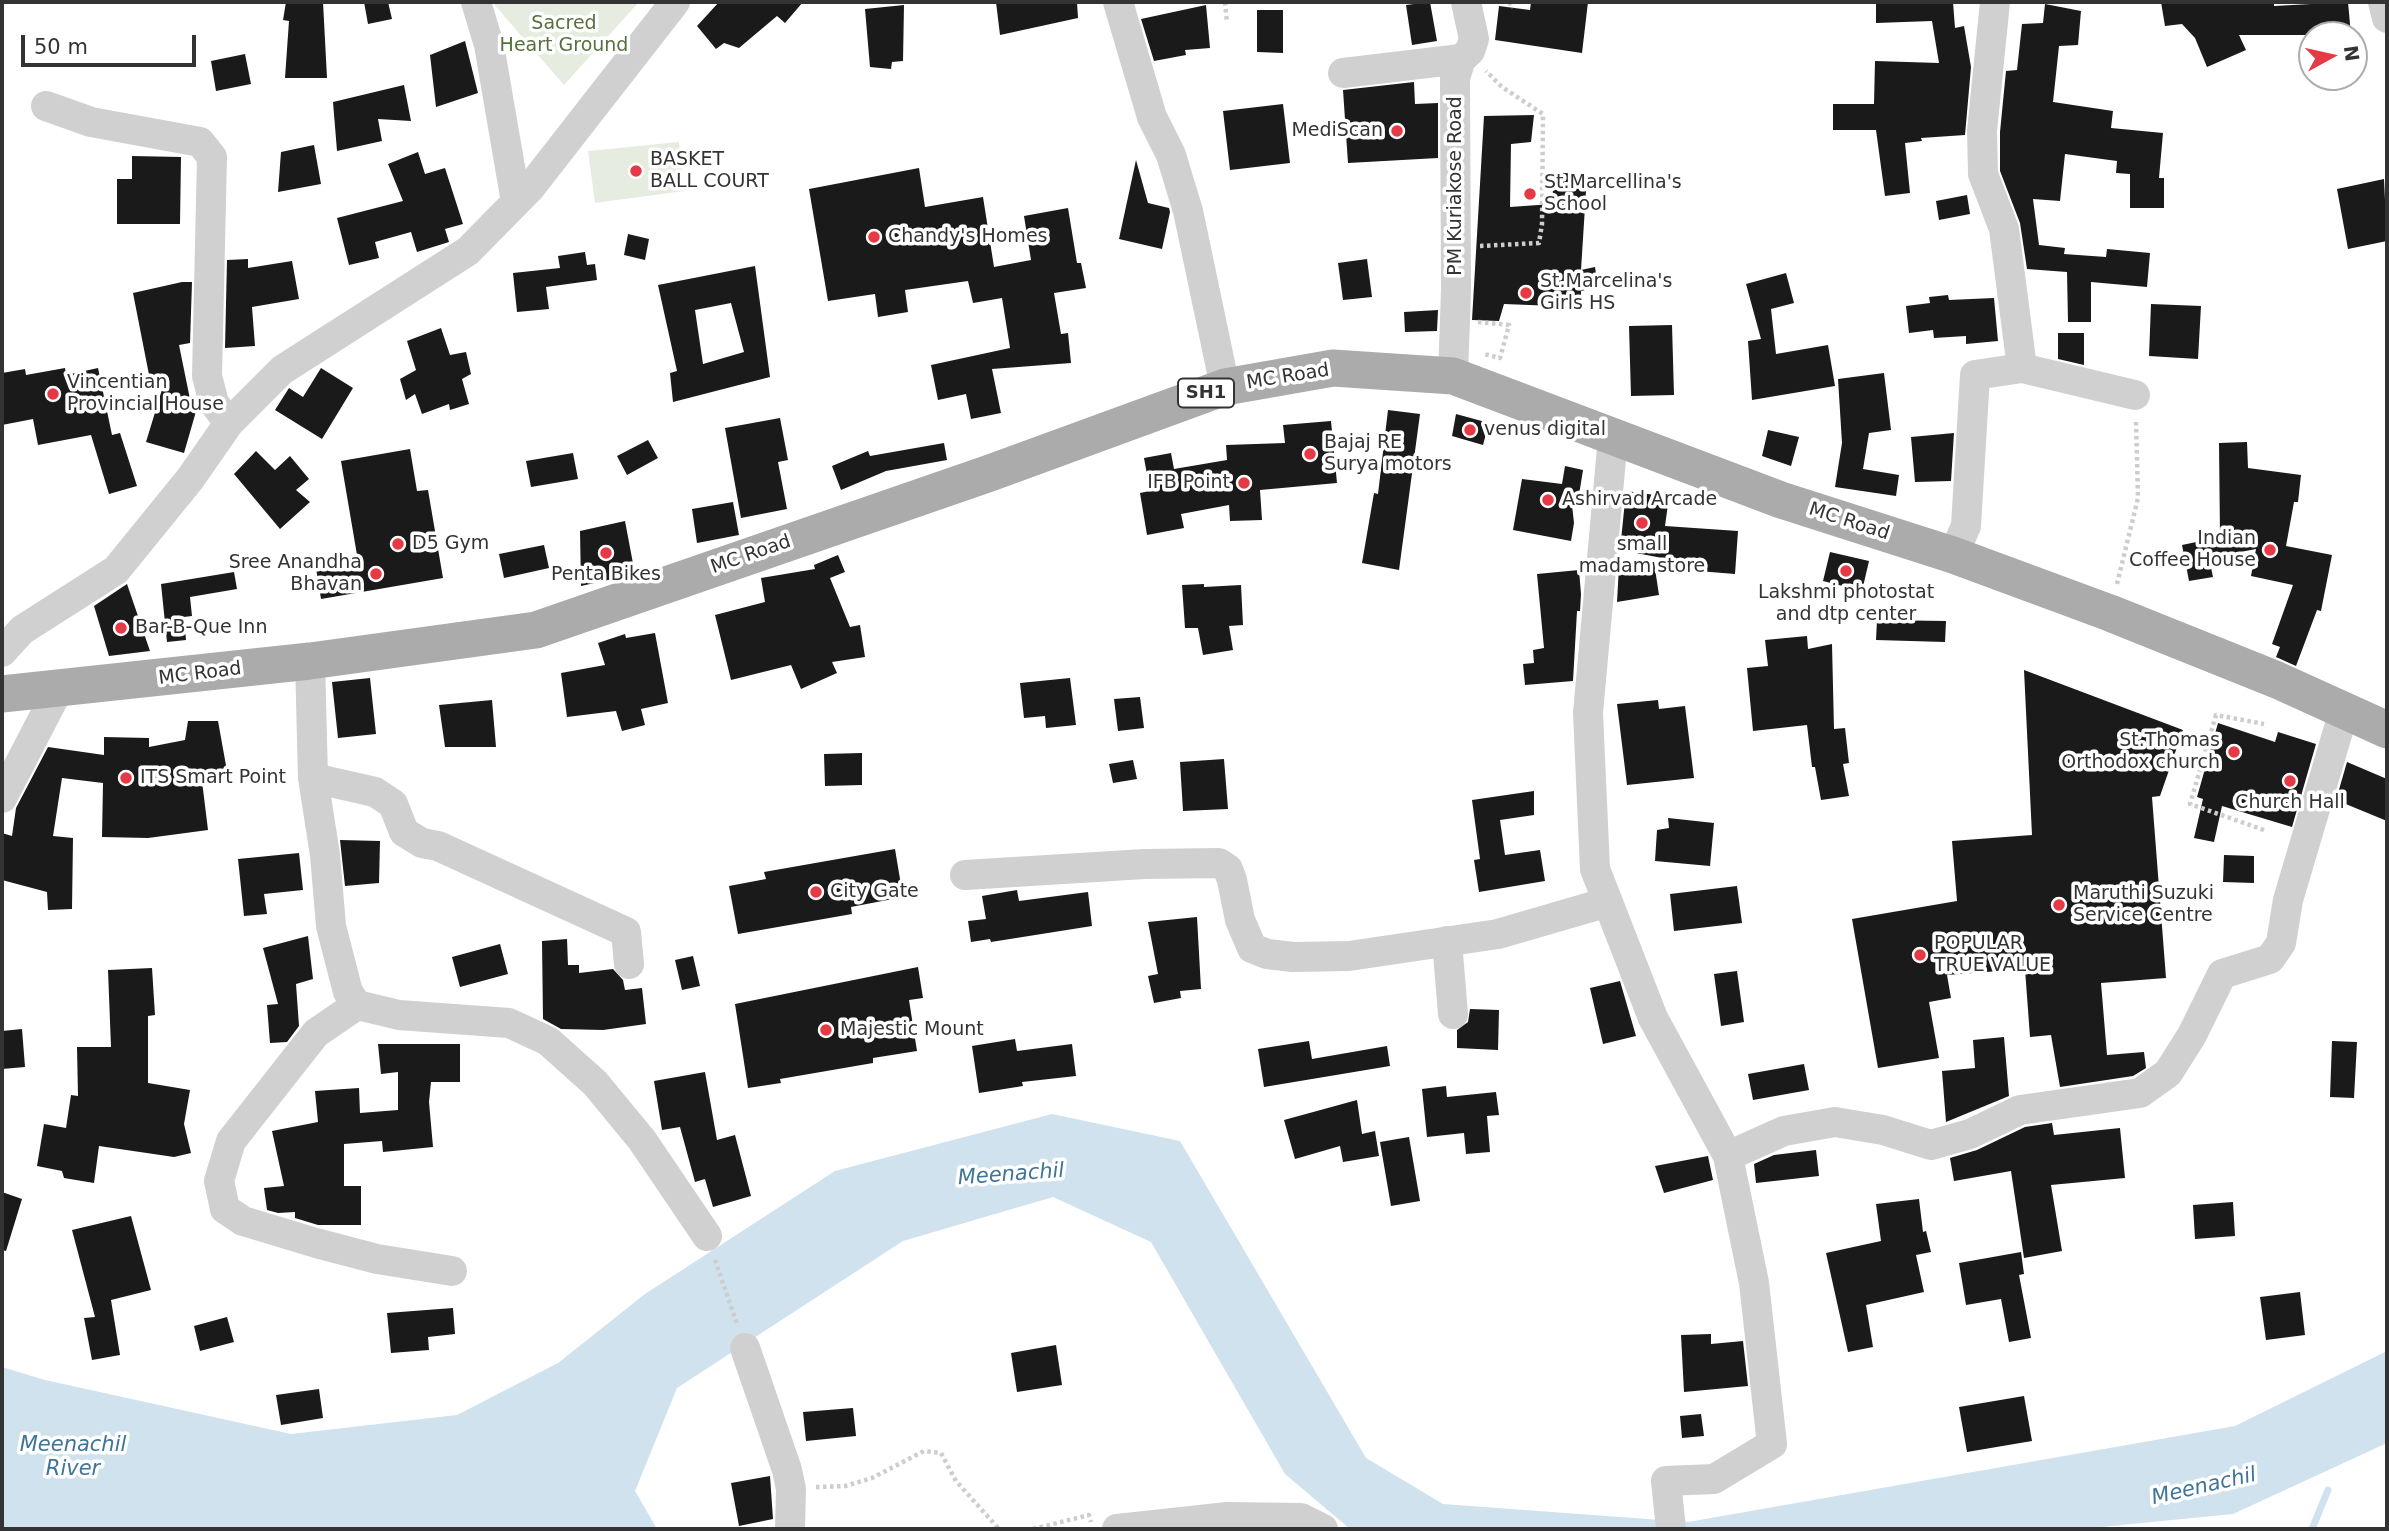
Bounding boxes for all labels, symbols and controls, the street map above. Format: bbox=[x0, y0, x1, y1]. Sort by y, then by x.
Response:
park label: Sacred Heart Ground bbox=[500, 13, 628, 57]
scale bar bbox=[24, 21, 200, 65]
north arrow bbox=[2298, 21, 2368, 91]
text: 50 m bbox=[34, 35, 88, 59]
text: N bbox=[2340, 44, 2364, 63]
street label: PM Kuriakose Road bbox=[1445, 96, 1467, 276]
place label: MediScan bbox=[1291, 120, 1383, 142]
marker: MediScan bbox=[1389, 123, 1405, 139]
place label: BASKET BALL COURT bbox=[650, 149, 769, 193]
marker: BASKET BALL COURT bbox=[628, 163, 644, 179]
place label: St.Marcellina's School bbox=[1544, 172, 1682, 216]
marker: St.Marcellina's School bbox=[1522, 186, 1538, 202]
place label: Chandy's Homes bbox=[888, 226, 1047, 248]
marker: Chandy's Homes bbox=[866, 229, 882, 245]
place label: St.Marcelina's Girls HS bbox=[1540, 271, 1672, 315]
marker: St.Marcelina's Girls HS bbox=[1518, 285, 1534, 301]
street label: MC Road bbox=[1245, 359, 1331, 395]
place label: Vincentian Provincial House bbox=[67, 372, 224, 416]
road number: SH1 bbox=[1178, 379, 1234, 408]
marker: Vincentian Provincial House bbox=[45, 386, 61, 402]
place label: venus digital bbox=[1484, 419, 1606, 441]
marker: venus digital bbox=[1462, 422, 1478, 438]
place label: Bajaj RE Surya motors bbox=[1324, 432, 1452, 476]
marker: Bajaj RE Surya motors bbox=[1302, 446, 1318, 462]
place label: IFB Point bbox=[1147, 472, 1230, 494]
marker: IFB Point bbox=[1236, 475, 1252, 491]
place label: Ashirvad Arcade bbox=[1562, 489, 1717, 511]
marker: Ashirvad Arcade bbox=[1540, 492, 1556, 508]
street label: MC Road bbox=[1806, 498, 1892, 546]
marker: small madam store bbox=[1634, 515, 1650, 531]
place label: Indian Coffee House bbox=[2129, 528, 2256, 572]
street label: MC Road bbox=[708, 531, 794, 579]
place label: D5 Gym bbox=[412, 533, 489, 555]
place label: small madam store bbox=[1579, 534, 1705, 578]
marker: D5 Gym bbox=[390, 536, 406, 552]
marker: Indian Coffee House bbox=[2262, 542, 2278, 558]
marker: Penta Bikes bbox=[598, 545, 614, 561]
place label: Sree Anandha Bhavan bbox=[229, 552, 362, 596]
marker: Lakshmi photostat and dtp center bbox=[1838, 563, 1854, 579]
place label: Penta Bikes bbox=[551, 564, 661, 586]
marker: Sree Anandha Bhavan bbox=[368, 566, 384, 582]
place label: Lakshmi photostat and dtp center bbox=[1758, 582, 1934, 626]
place label: Bar-B-Que Inn bbox=[135, 617, 267, 639]
marker: Bar-B-Que Inn bbox=[113, 620, 129, 636]
street label: MC Road bbox=[157, 658, 243, 690]
place label: St.Thomas Orthodox church bbox=[2061, 730, 2220, 774]
marker: St.Thomas Orthodox church bbox=[2226, 744, 2242, 760]
place label: ITS Smart Point bbox=[140, 767, 286, 789]
marker: ITS Smart Point bbox=[118, 770, 134, 786]
marker: Church Hall bbox=[2282, 773, 2298, 789]
place label: Church Hall bbox=[2235, 792, 2345, 814]
place label: City Gate bbox=[830, 881, 919, 903]
place label: Maruthi Suzuki Service Centre bbox=[2073, 883, 2214, 927]
marker: City Gate bbox=[808, 884, 824, 900]
marker: Maruthi Suzuki Service Centre bbox=[2051, 897, 2067, 913]
place label: POPULAR TRUE VALUE bbox=[1934, 933, 2051, 977]
marker: POPULAR TRUE VALUE bbox=[1912, 947, 1928, 963]
place label: Majestic Mount bbox=[840, 1019, 984, 1041]
marker: Majestic Mount bbox=[818, 1022, 834, 1038]
water label: Meenachil bbox=[957, 1159, 1065, 1191]
water label: Meenachil River bbox=[20, 1433, 126, 1483]
water label: Meenachil bbox=[2149, 1463, 2259, 1511]

